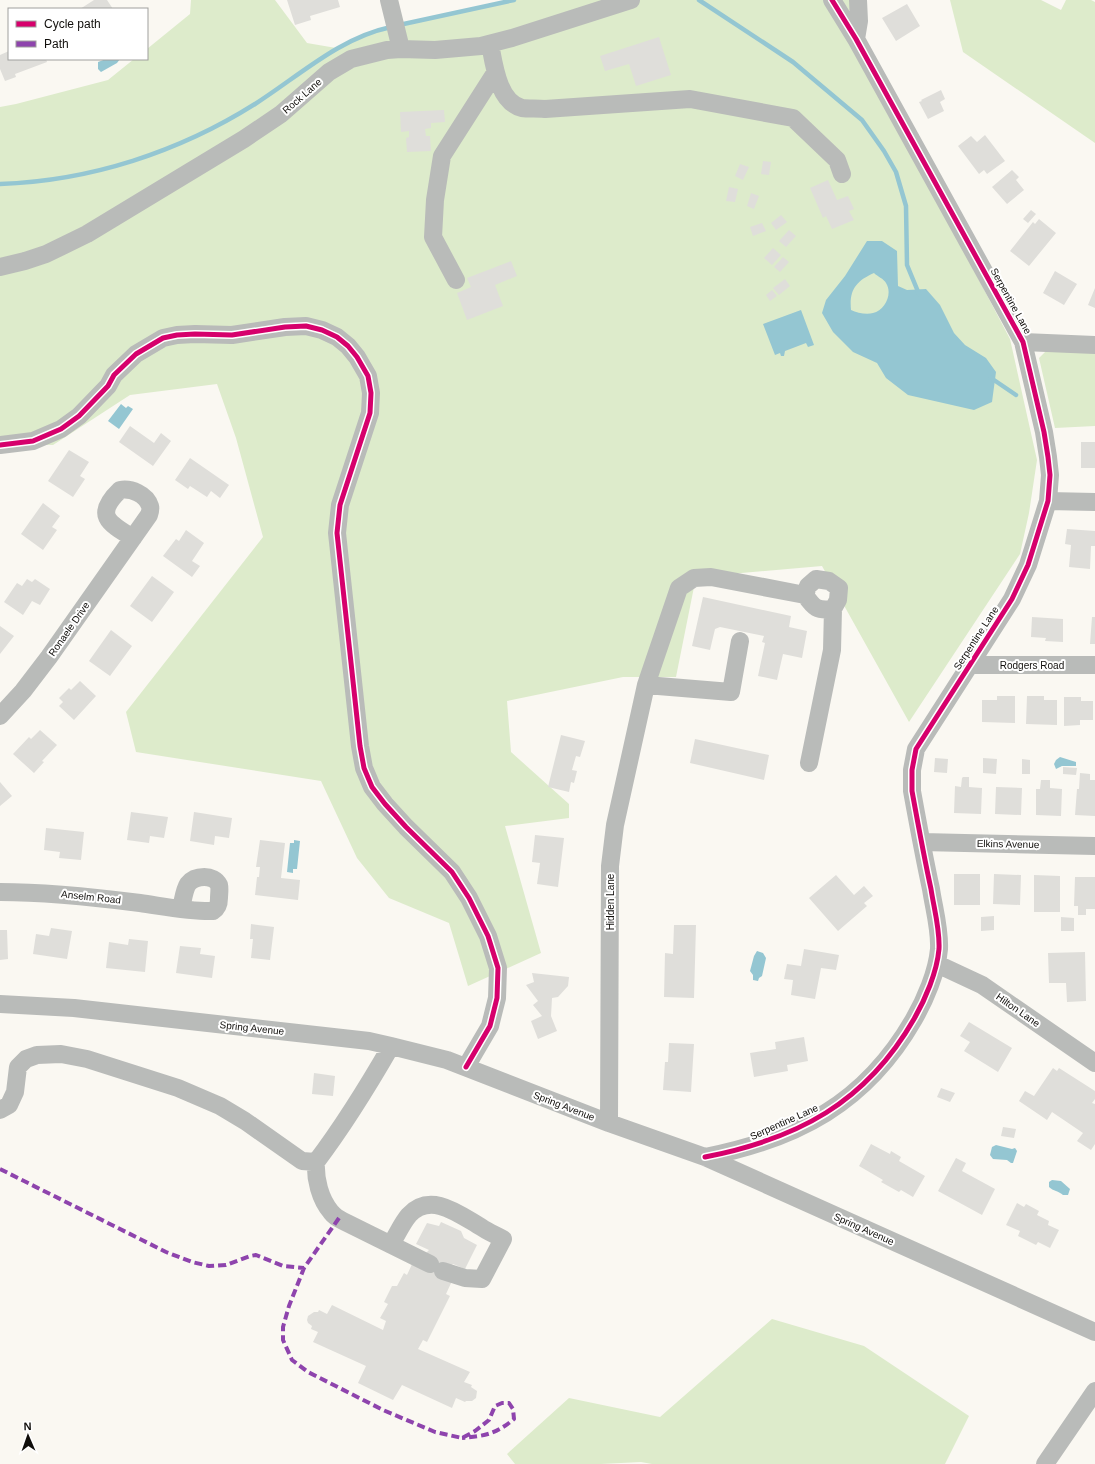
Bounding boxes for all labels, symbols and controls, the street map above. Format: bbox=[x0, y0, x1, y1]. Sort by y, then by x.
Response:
legend bbox=[8, 8, 148, 60]
text: Cycle path bbox=[44, 17, 101, 31]
text: Path bbox=[44, 37, 69, 51]
street label: Rock Lane bbox=[280, 76, 324, 116]
street label: Serpentine Lane bbox=[988, 266, 1034, 336]
street label: Ronaele Drive bbox=[46, 600, 92, 658]
street label: Serpentine Lane bbox=[951, 604, 1001, 672]
street label: Rodgers Road bbox=[1000, 660, 1064, 671]
street label: Elkins Avenue bbox=[977, 838, 1040, 850]
street label: Hidden Lane bbox=[605, 873, 616, 930]
street label: Anselm Road bbox=[61, 888, 121, 906]
street label: Hilton Lane bbox=[994, 991, 1042, 1029]
street label: Spring Avenue bbox=[219, 1019, 285, 1037]
street label: Spring Avenue bbox=[532, 1089, 597, 1123]
street label: Serpentine Lane bbox=[748, 1102, 820, 1142]
street label: Spring Avenue bbox=[832, 1211, 896, 1247]
north arrow bbox=[8, 1416, 48, 1456]
text: N bbox=[23, 1420, 32, 1432]

